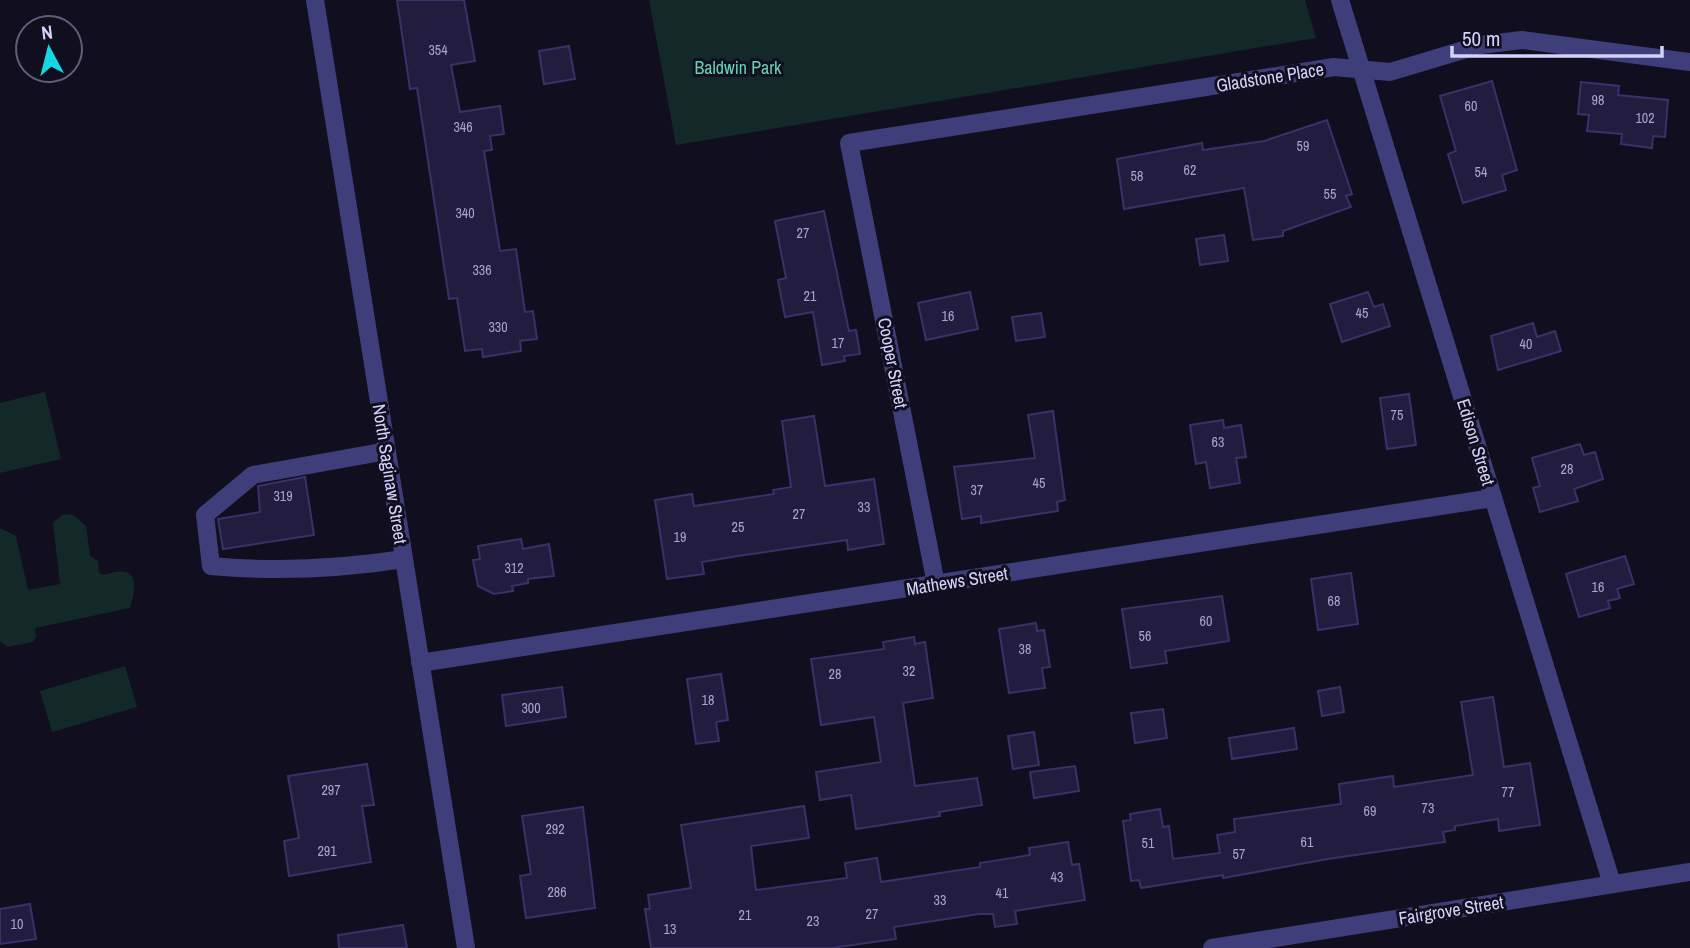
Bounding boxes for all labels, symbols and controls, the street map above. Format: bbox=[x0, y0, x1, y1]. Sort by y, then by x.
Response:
north arrow bbox=[14, 14, 84, 84]
scale bar bbox=[1452, 14, 1662, 58]
text: N bbox=[40, 19, 54, 46]
text: 50 m bbox=[1462, 24, 1500, 53]
house number: 354 bbox=[428, 41, 448, 59]
park label: Baldwin Park bbox=[695, 55, 782, 80]
street label: Gladstone Place bbox=[1215, 56, 1325, 98]
house number: 98 bbox=[1592, 91, 1604, 109]
house number: 60 bbox=[1465, 97, 1477, 115]
house number: 102 bbox=[1635, 109, 1655, 127]
house number: 346 bbox=[453, 118, 473, 136]
house number: 59 bbox=[1297, 137, 1309, 155]
house number: 62 bbox=[1184, 161, 1196, 179]
house number: 54 bbox=[1475, 163, 1488, 181]
house number: 58 bbox=[1131, 167, 1143, 185]
house number: 55 bbox=[1324, 185, 1336, 203]
house number: 340 bbox=[455, 204, 475, 222]
house number: 27 bbox=[797, 224, 809, 242]
house number: 336 bbox=[472, 261, 492, 279]
house number: 21 bbox=[804, 287, 817, 305]
house number: 45 bbox=[1356, 304, 1368, 322]
house number: 16 bbox=[942, 307, 954, 325]
street label: Cooper Street bbox=[872, 316, 914, 410]
house number: 330 bbox=[488, 318, 508, 336]
house number: 17 bbox=[832, 334, 844, 352]
house number: 40 bbox=[1520, 335, 1532, 353]
street label: Edison Street bbox=[1451, 396, 1501, 488]
street label: North Saginaw Street bbox=[367, 402, 413, 546]
house number: 75 bbox=[1391, 406, 1403, 424]
house number: 63 bbox=[1212, 433, 1224, 451]
house number: 28 bbox=[1561, 460, 1573, 478]
house number: 45 bbox=[1033, 474, 1045, 492]
house number: 37 bbox=[971, 481, 983, 499]
house number: 319 bbox=[273, 487, 293, 505]
house number: 33 bbox=[858, 498, 870, 516]
house number: 27 bbox=[793, 505, 805, 523]
house number: 25 bbox=[732, 518, 744, 536]
house number: 19 bbox=[674, 528, 686, 546]
house number: 312 bbox=[504, 559, 524, 577]
street label: Mathews Street bbox=[904, 561, 1010, 601]
house number: 16 bbox=[1592, 578, 1604, 596]
house number: 68 bbox=[1328, 592, 1340, 610]
house number: 60 bbox=[1200, 612, 1212, 630]
house number: 56 bbox=[1139, 627, 1151, 645]
house number: 38 bbox=[1019, 640, 1031, 658]
house number: 32 bbox=[903, 662, 915, 680]
house number: 28 bbox=[829, 665, 841, 683]
house number: 18 bbox=[702, 691, 714, 709]
house number: 300 bbox=[521, 699, 541, 717]
house number: 297 bbox=[321, 781, 341, 799]
house number: 77 bbox=[1502, 783, 1514, 801]
house number: 73 bbox=[1422, 799, 1434, 817]
house number: 69 bbox=[1364, 802, 1376, 820]
house number: 292 bbox=[545, 820, 565, 838]
house number: 61 bbox=[1301, 833, 1314, 851]
house number: 51 bbox=[1142, 834, 1155, 852]
house number: 291 bbox=[317, 842, 337, 860]
house number: 57 bbox=[1233, 845, 1245, 863]
house number: 43 bbox=[1051, 868, 1063, 886]
house number: 286 bbox=[547, 883, 567, 901]
house number: 41 bbox=[996, 884, 1009, 902]
street label: Fairgrove Street bbox=[1397, 889, 1505, 931]
house number: 33 bbox=[934, 891, 946, 909]
house number: 27 bbox=[866, 905, 878, 923]
house number: 21 bbox=[739, 906, 752, 924]
house number: 23 bbox=[807, 912, 819, 930]
house number: 10 bbox=[11, 915, 23, 933]
house number: 13 bbox=[664, 920, 676, 938]

